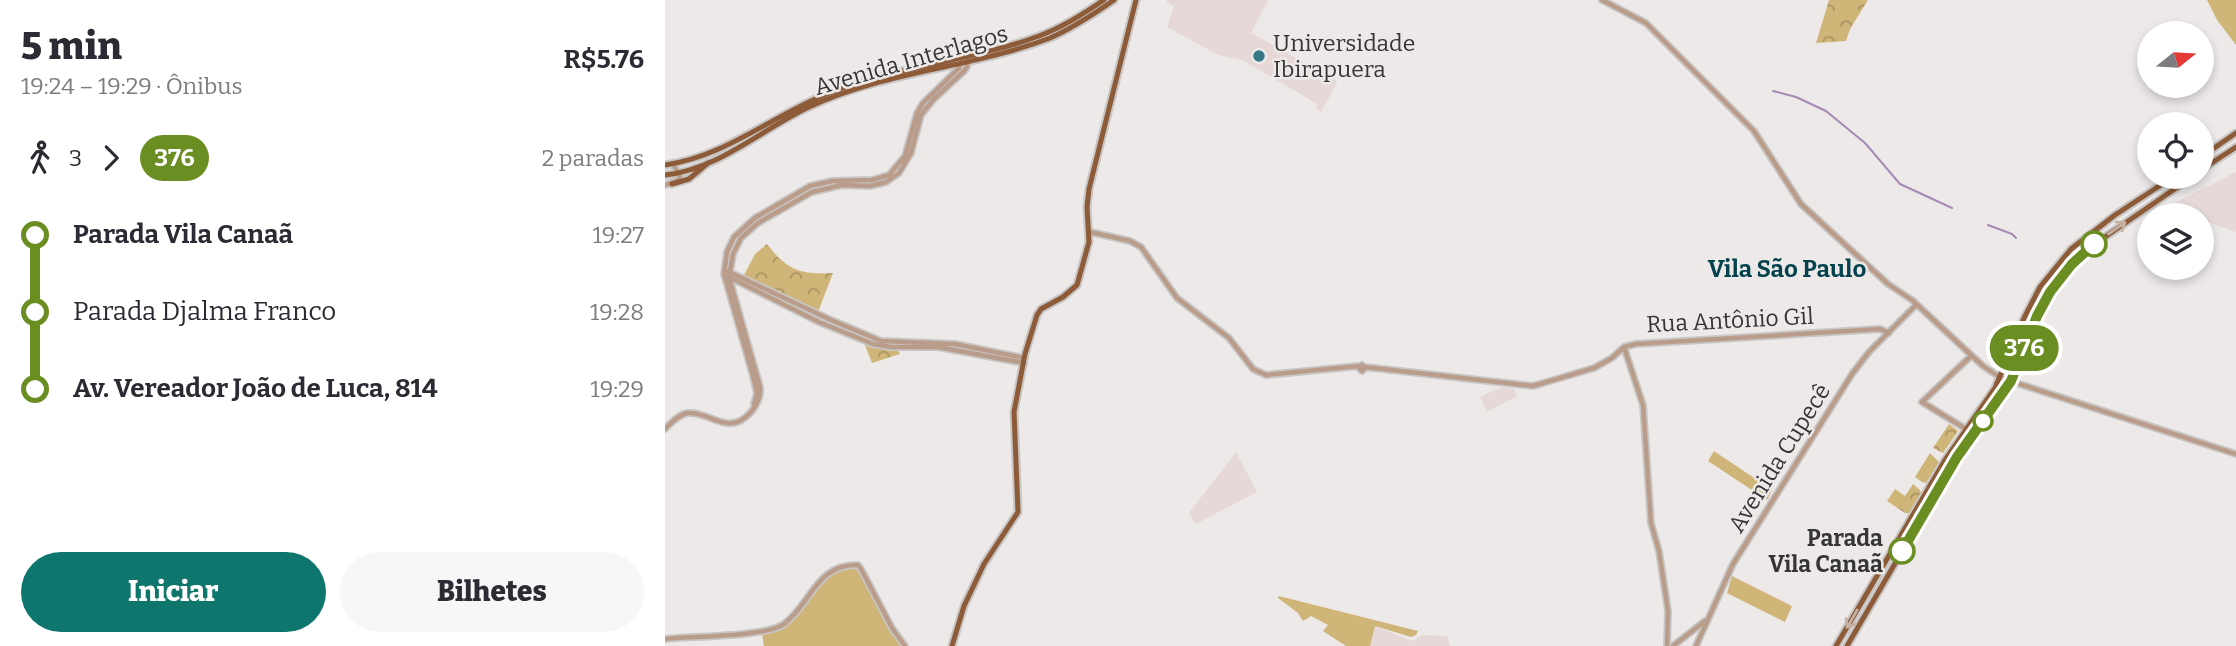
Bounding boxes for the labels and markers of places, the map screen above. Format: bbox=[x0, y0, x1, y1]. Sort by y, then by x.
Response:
place label: Universidade Ibirapuera bbox=[1273, 29, 1415, 83]
marker: Universidade Ibirapuera bbox=[1251, 48, 1267, 64]
unlabelled marker bbox=[2081, 231, 2107, 257]
unlabelled marker bbox=[1973, 411, 1993, 431]
place label: Parada Vila Canaã bbox=[1769, 524, 1883, 578]
marker: Parada Vila Canaã bbox=[1889, 538, 1915, 564]

